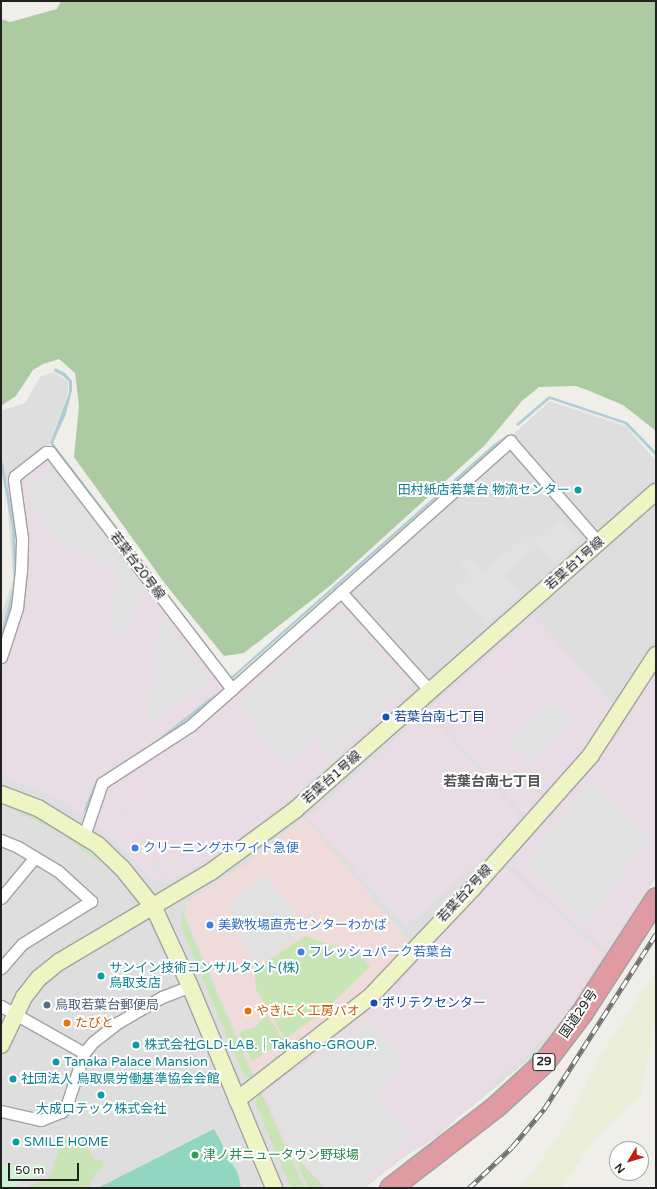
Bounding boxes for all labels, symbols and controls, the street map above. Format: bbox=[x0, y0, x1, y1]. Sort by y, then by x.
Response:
place label: 田村紙店若葉台 物流センター bbox=[398, 482, 570, 498]
marker: 田村紙店若葉台 物流センター bbox=[573, 485, 583, 495]
street label: 若葉台20号線 bbox=[106, 529, 168, 603]
street label: 若葉台1号線 bbox=[542, 534, 608, 594]
place label: 若葉台南七丁目 bbox=[394, 709, 485, 725]
marker: 若葉台南七丁目 bbox=[381, 712, 391, 722]
street label: 若葉台1号線 bbox=[299, 748, 365, 808]
district label: 若葉台南七丁目 bbox=[443, 774, 541, 790]
place label: クリーニングホワイト急便 bbox=[143, 840, 299, 856]
marker: クリーニングホワイト急便 bbox=[130, 843, 140, 853]
street label: 若葉台2号線 bbox=[434, 862, 496, 926]
place label: 美歎牧場直売センターわかば bbox=[218, 917, 387, 933]
marker: 美歎牧場直売センターわかば bbox=[205, 920, 215, 930]
place label: フレッシュパーク若葉台 bbox=[309, 944, 452, 960]
marker: フレッシュパーク若葉台 bbox=[296, 947, 306, 957]
place label: サンイン技術コンサルタント(株) 鳥取支店 bbox=[109, 961, 299, 992]
marker: サンイン技術コンサルタント(株) 鳥取支店 bbox=[96, 971, 106, 981]
street label: 国道29号 bbox=[557, 987, 601, 1041]
place label: ポリテクセンター bbox=[382, 995, 486, 1011]
place label: 鳥取若葉台郵便局 bbox=[55, 997, 159, 1013]
marker: ポリテクセンター bbox=[369, 998, 379, 1008]
marker: 鳥取若葉台郵便局 bbox=[42, 1000, 52, 1010]
place label: やきにく工房パオ bbox=[256, 1003, 360, 1019]
marker: やきにく工房パオ bbox=[243, 1006, 253, 1016]
place label: たびと bbox=[75, 1015, 114, 1031]
marker: たびと bbox=[62, 1018, 72, 1028]
place label: 株式会社GLD-LAB.｜Takasho-GROUP. bbox=[144, 1037, 377, 1053]
marker: 株式会社GLD-LAB.｜Takasho-GROUP. bbox=[131, 1040, 141, 1050]
road number: 29 bbox=[532, 1052, 556, 1072]
place label: Tanaka Palace Mansion bbox=[64, 1054, 208, 1070]
marker: Tanaka Palace Mansion bbox=[51, 1057, 61, 1067]
place label: 社団法人 鳥取県労働基準協会会館 bbox=[21, 1071, 219, 1087]
marker: 社団法人 鳥取県労働基準協会会館 bbox=[8, 1074, 18, 1084]
marker: 大成ロテック株式会社 bbox=[96, 1090, 106, 1100]
place label: 大成ロテック株式会社 bbox=[36, 1101, 166, 1117]
place label: SMILE HOME bbox=[24, 1134, 109, 1150]
marker: SMILE HOME bbox=[11, 1137, 21, 1147]
north arrow bbox=[609, 1141, 649, 1181]
place label: 津ノ井ニュータウン野球場 bbox=[203, 1147, 359, 1163]
marker: 津ノ井ニュータウン野球場 bbox=[190, 1150, 200, 1160]
scale bar bbox=[10, 1155, 81, 1181]
text: N bbox=[612, 1161, 628, 1176]
text: 50 m bbox=[15, 1163, 44, 1177]

